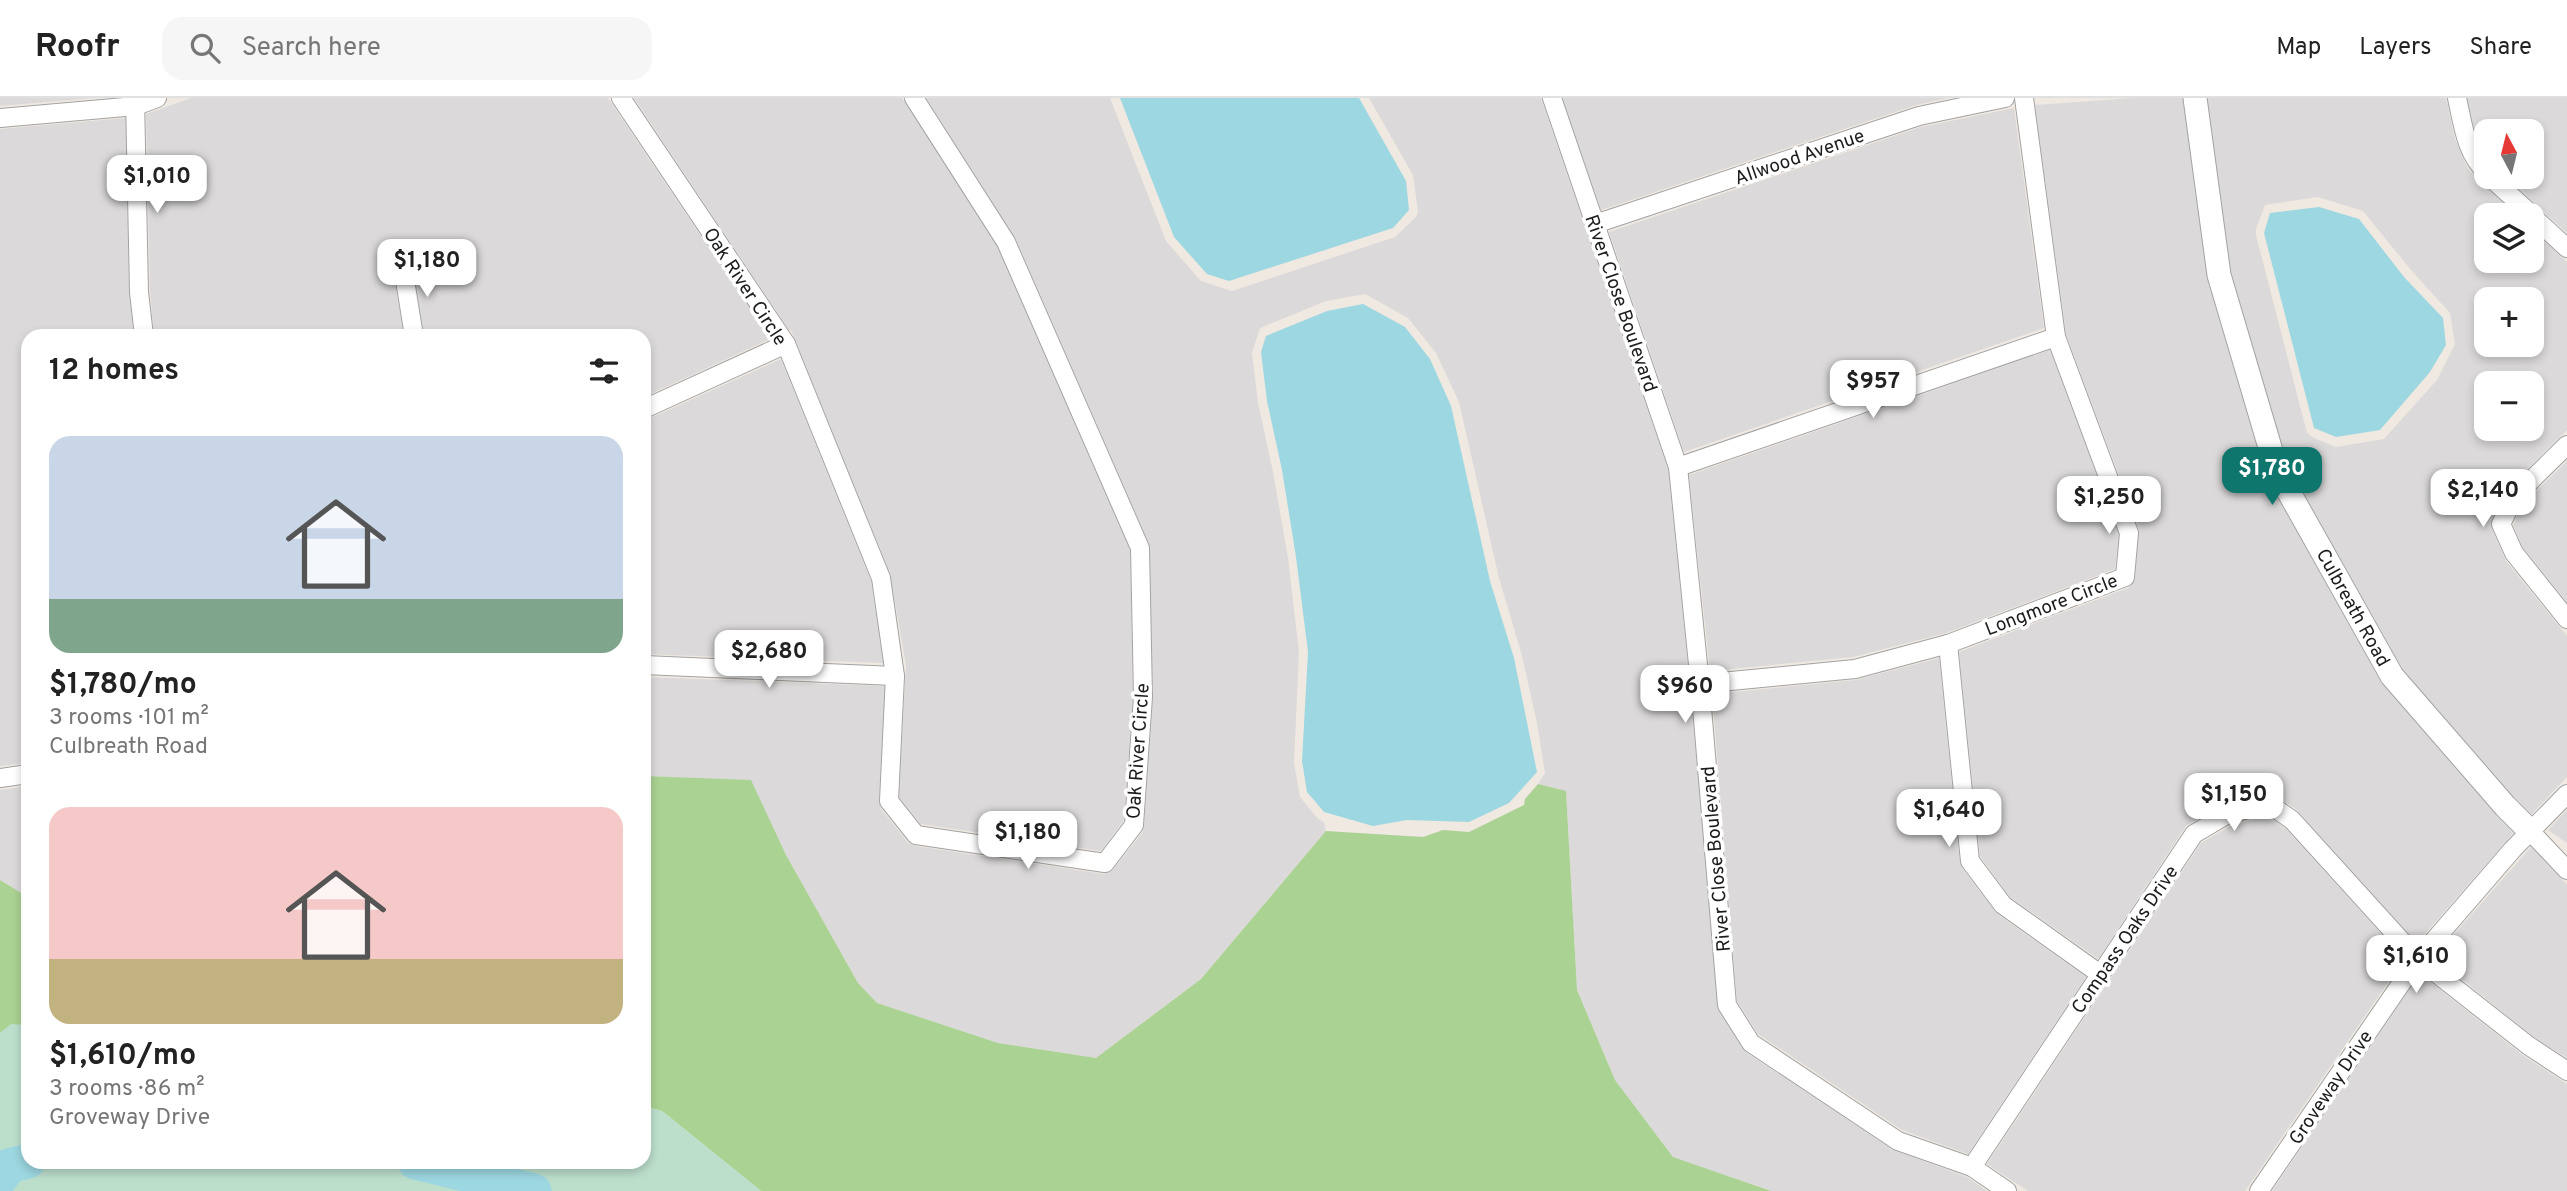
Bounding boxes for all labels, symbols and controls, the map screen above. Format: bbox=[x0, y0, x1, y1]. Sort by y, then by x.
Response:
search box bbox=[162, 17, 652, 80]
text: Roofr bbox=[35, 27, 120, 69]
icon: search bbox=[186, 29, 224, 67]
text: Search here bbox=[242, 32, 381, 65]
text: Map bbox=[2276, 33, 2321, 63]
text: Layers bbox=[2359, 33, 2431, 63]
text: Share bbox=[2469, 33, 2532, 63]
north arrow bbox=[2474, 119, 2544, 189]
map controls bbox=[2474, 119, 2544, 441]
street label: Allwood Avenue bbox=[1731, 124, 1868, 191]
pin: $1,010 bbox=[100, 156, 214, 215]
text: $1,010 bbox=[123, 163, 191, 192]
button: layers bbox=[2474, 203, 2544, 273]
street label: River Close Boulevard bbox=[1578, 212, 1662, 396]
street label: Oak River Circle bbox=[697, 223, 791, 351]
pin: $1,180 bbox=[370, 240, 484, 299]
text: $1,180 bbox=[393, 247, 461, 276]
button: + bbox=[2474, 287, 2544, 357]
icon: filters bbox=[585, 352, 623, 390]
text: 12 homes bbox=[49, 353, 179, 390]
pin: $957 bbox=[1832, 360, 1914, 420]
text: $957 bbox=[1846, 368, 1900, 397]
button: − bbox=[2474, 371, 2544, 441]
pin: $1,780 bbox=[2215, 448, 2329, 507]
text: $1,780 bbox=[2238, 455, 2306, 484]
pin: $2,140 bbox=[2426, 470, 2540, 529]
pin: $1,250 bbox=[2052, 476, 2166, 536]
text: $2,140 bbox=[2447, 477, 2519, 506]
icon: home bbox=[273, 481, 399, 607]
text: $1,250 bbox=[2073, 484, 2145, 513]
street label: Culbreath Road bbox=[2310, 545, 2395, 671]
street label: Longmore Circle bbox=[1982, 570, 2121, 642]
pin: $2,680 bbox=[712, 630, 826, 690]
text: $2,680 bbox=[730, 638, 808, 667]
pin: $960 bbox=[1644, 666, 1726, 725]
text: $1,780/mo bbox=[49, 667, 197, 704]
text: $960 bbox=[1656, 673, 1714, 702]
street label: Oak River Circle bbox=[1122, 682, 1156, 820]
text: 3 rooms · 101 m² bbox=[49, 704, 209, 733]
text: Culbreath Road bbox=[49, 733, 208, 762]
street label: River Close Boulevard bbox=[1697, 765, 1737, 953]
pin: $1,150 bbox=[2177, 774, 2291, 833]
text: $1,150 bbox=[2200, 781, 2268, 810]
pin: $1,640 bbox=[1892, 790, 2006, 849]
text: $1,640 bbox=[1912, 797, 1986, 826]
pin: $1,180 bbox=[971, 812, 1085, 871]
text: $1,180 bbox=[994, 819, 1062, 848]
icon: home bbox=[273, 852, 399, 978]
street label: Compass Oaks Drive bbox=[2067, 861, 2184, 1019]
pin: $1,610 bbox=[2359, 936, 2473, 995]
text: $1,610 bbox=[2382, 943, 2450, 972]
street label: Groveway Drive bbox=[2285, 1026, 2379, 1150]
text: $1,610/mo bbox=[49, 1038, 196, 1075]
text: 3 rooms · 86 m² bbox=[49, 1075, 205, 1104]
text: Groveway Drive bbox=[49, 1104, 210, 1133]

